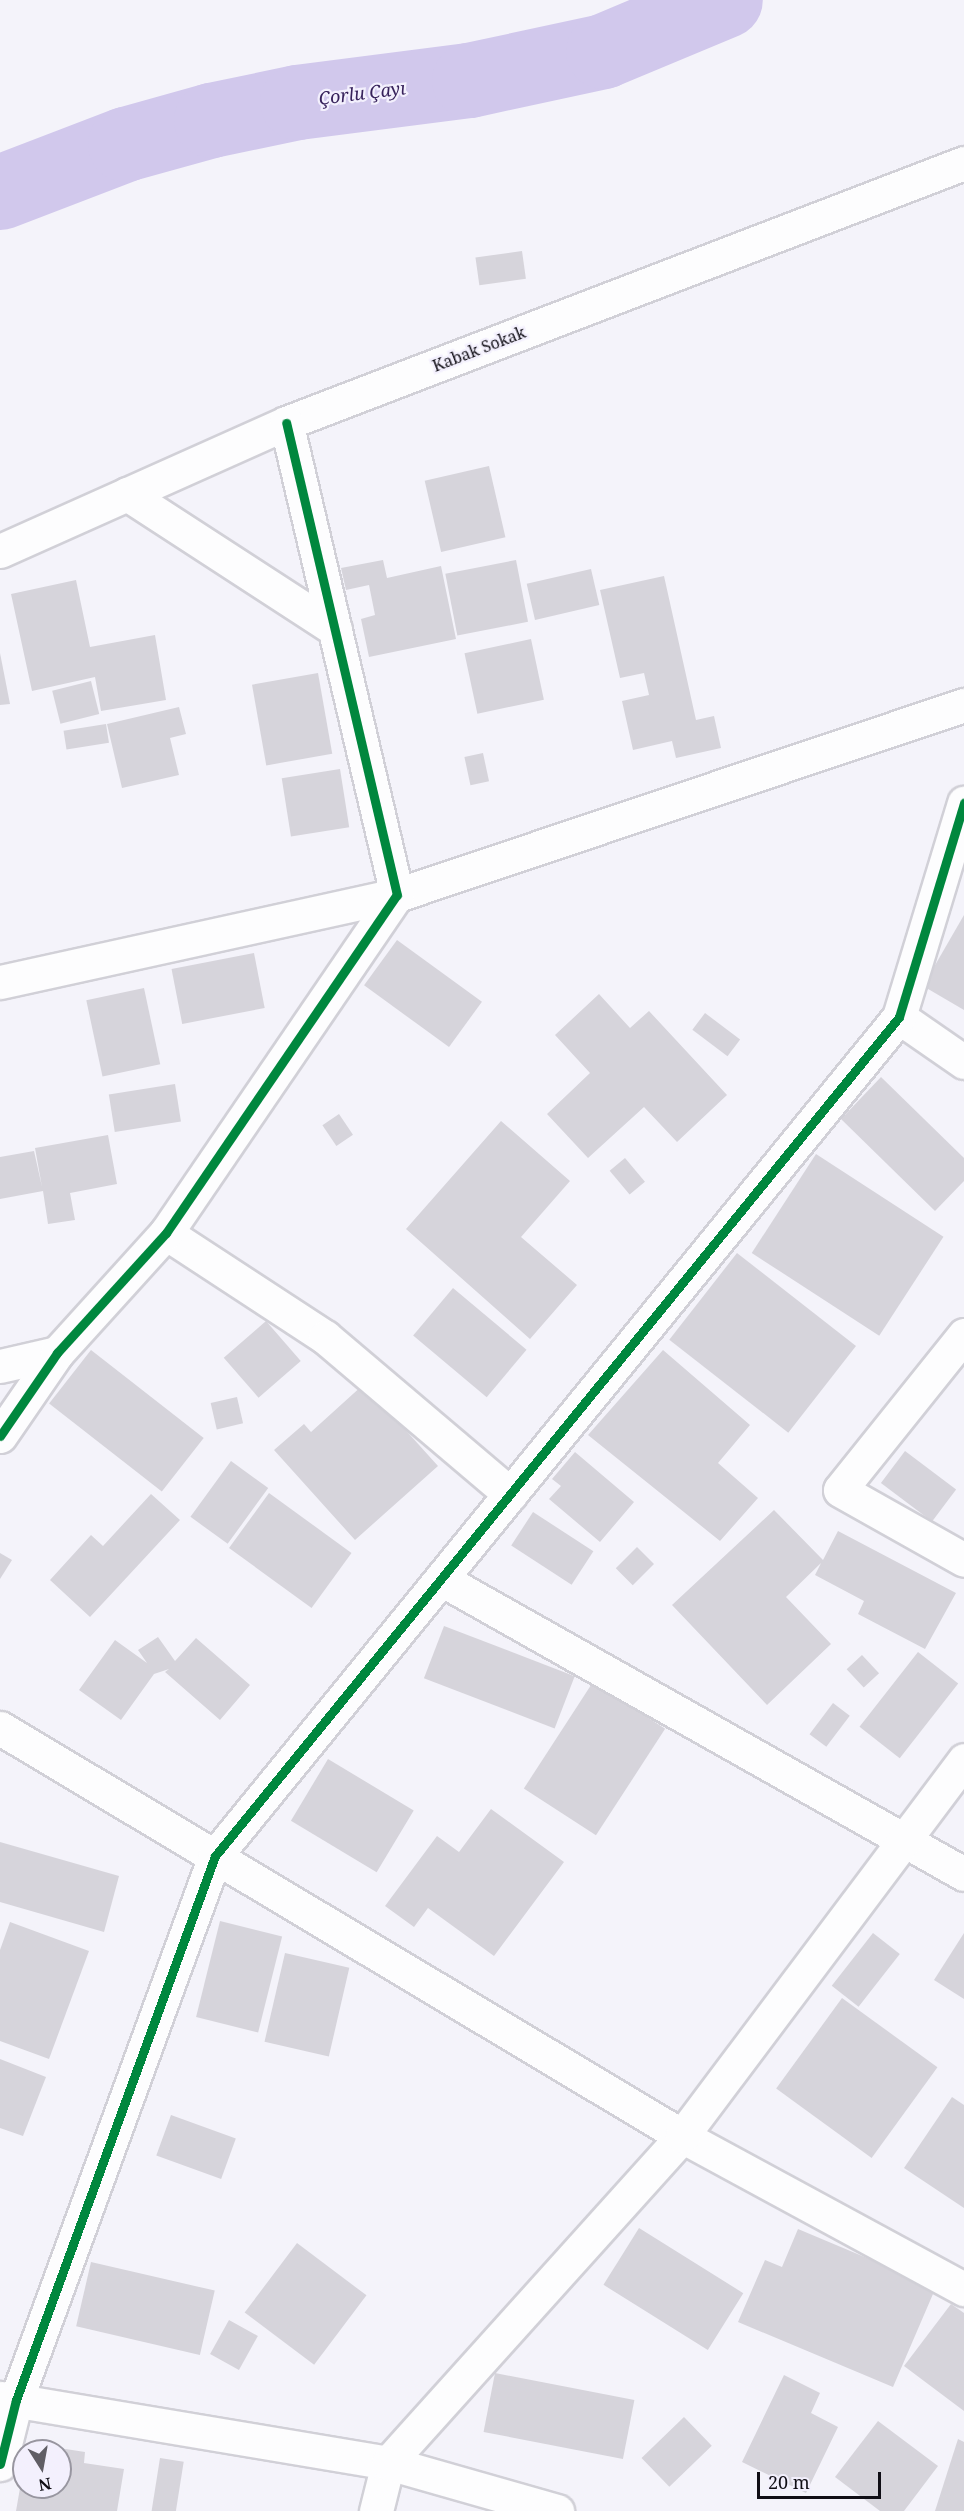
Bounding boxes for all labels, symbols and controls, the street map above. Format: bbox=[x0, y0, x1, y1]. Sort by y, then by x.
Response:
water label: Çorlu Çayı bbox=[317, 77, 407, 109]
street label: Kabak Sokak bbox=[430, 322, 528, 376]
north arrow bbox=[12, 2439, 72, 2499]
scale bar bbox=[760, 2460, 884, 2498]
text: 20 m bbox=[768, 2470, 810, 2494]
text: N bbox=[37, 2473, 53, 2497]

